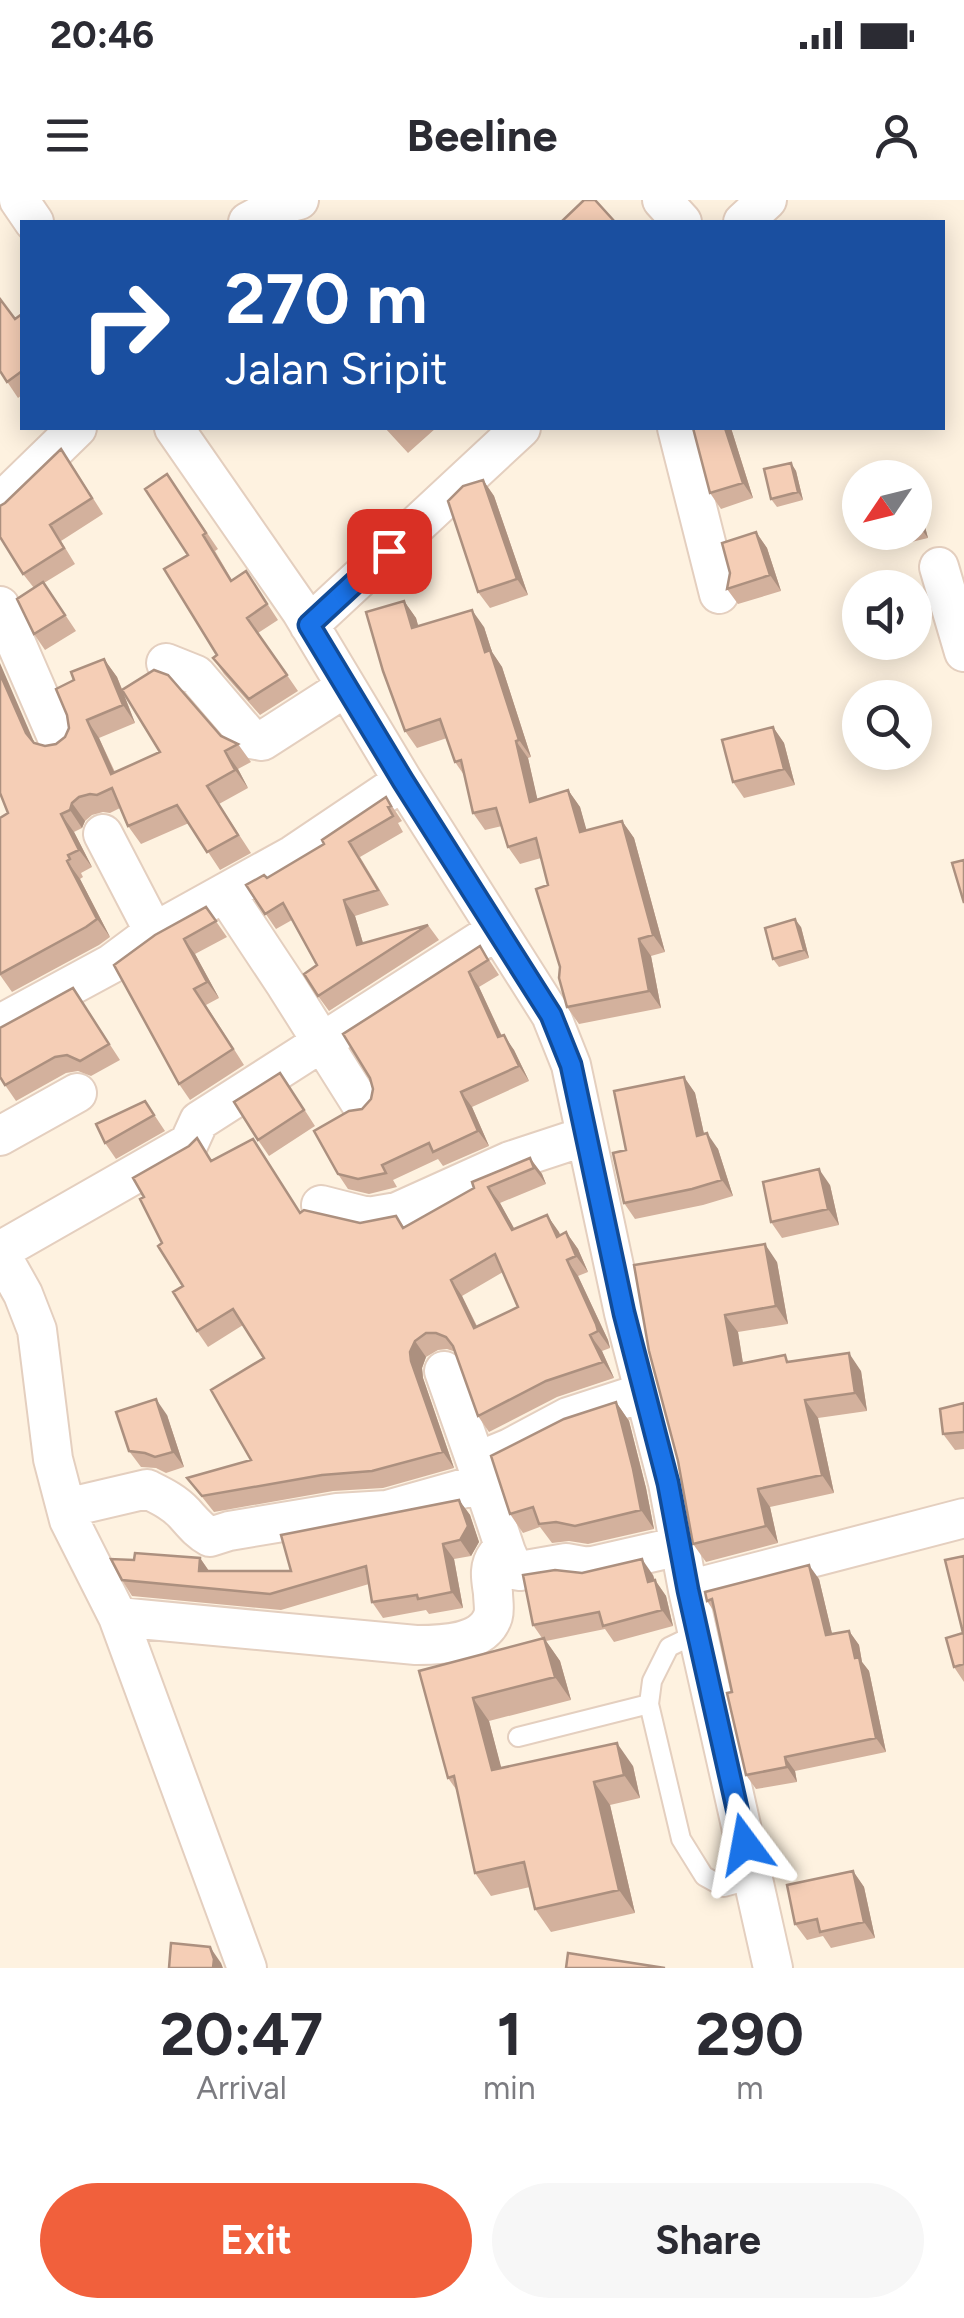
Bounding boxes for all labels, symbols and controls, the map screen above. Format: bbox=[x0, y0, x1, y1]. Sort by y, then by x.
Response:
text: 20:46 bbox=[50, 12, 154, 58]
icon: menu bbox=[40, 108, 95, 163]
text: Beeline bbox=[407, 108, 557, 162]
icon: person bbox=[869, 108, 924, 163]
text: 270 m bbox=[225, 256, 428, 341]
icon: right bbox=[60, 260, 190, 390]
text: Jalan Sripit bbox=[225, 341, 448, 395]
north arrow bbox=[842, 460, 932, 550]
map controls bbox=[842, 460, 932, 770]
pin bbox=[347, 509, 432, 594]
icon: arrive bbox=[362, 524, 417, 579]
button: sound bbox=[842, 570, 932, 660]
button: search bbox=[842, 680, 932, 770]
position arrow bbox=[693, 1792, 797, 1896]
text: 20:47 bbox=[160, 1998, 323, 2070]
text: 1 bbox=[497, 1998, 522, 2070]
text: 290 bbox=[696, 1998, 804, 2070]
text: Arrival bbox=[196, 2069, 287, 2107]
text: min bbox=[483, 2069, 536, 2107]
text: m bbox=[736, 2069, 763, 2107]
button: Exit bbox=[40, 2183, 472, 2298]
button: Share bbox=[492, 2183, 924, 2298]

